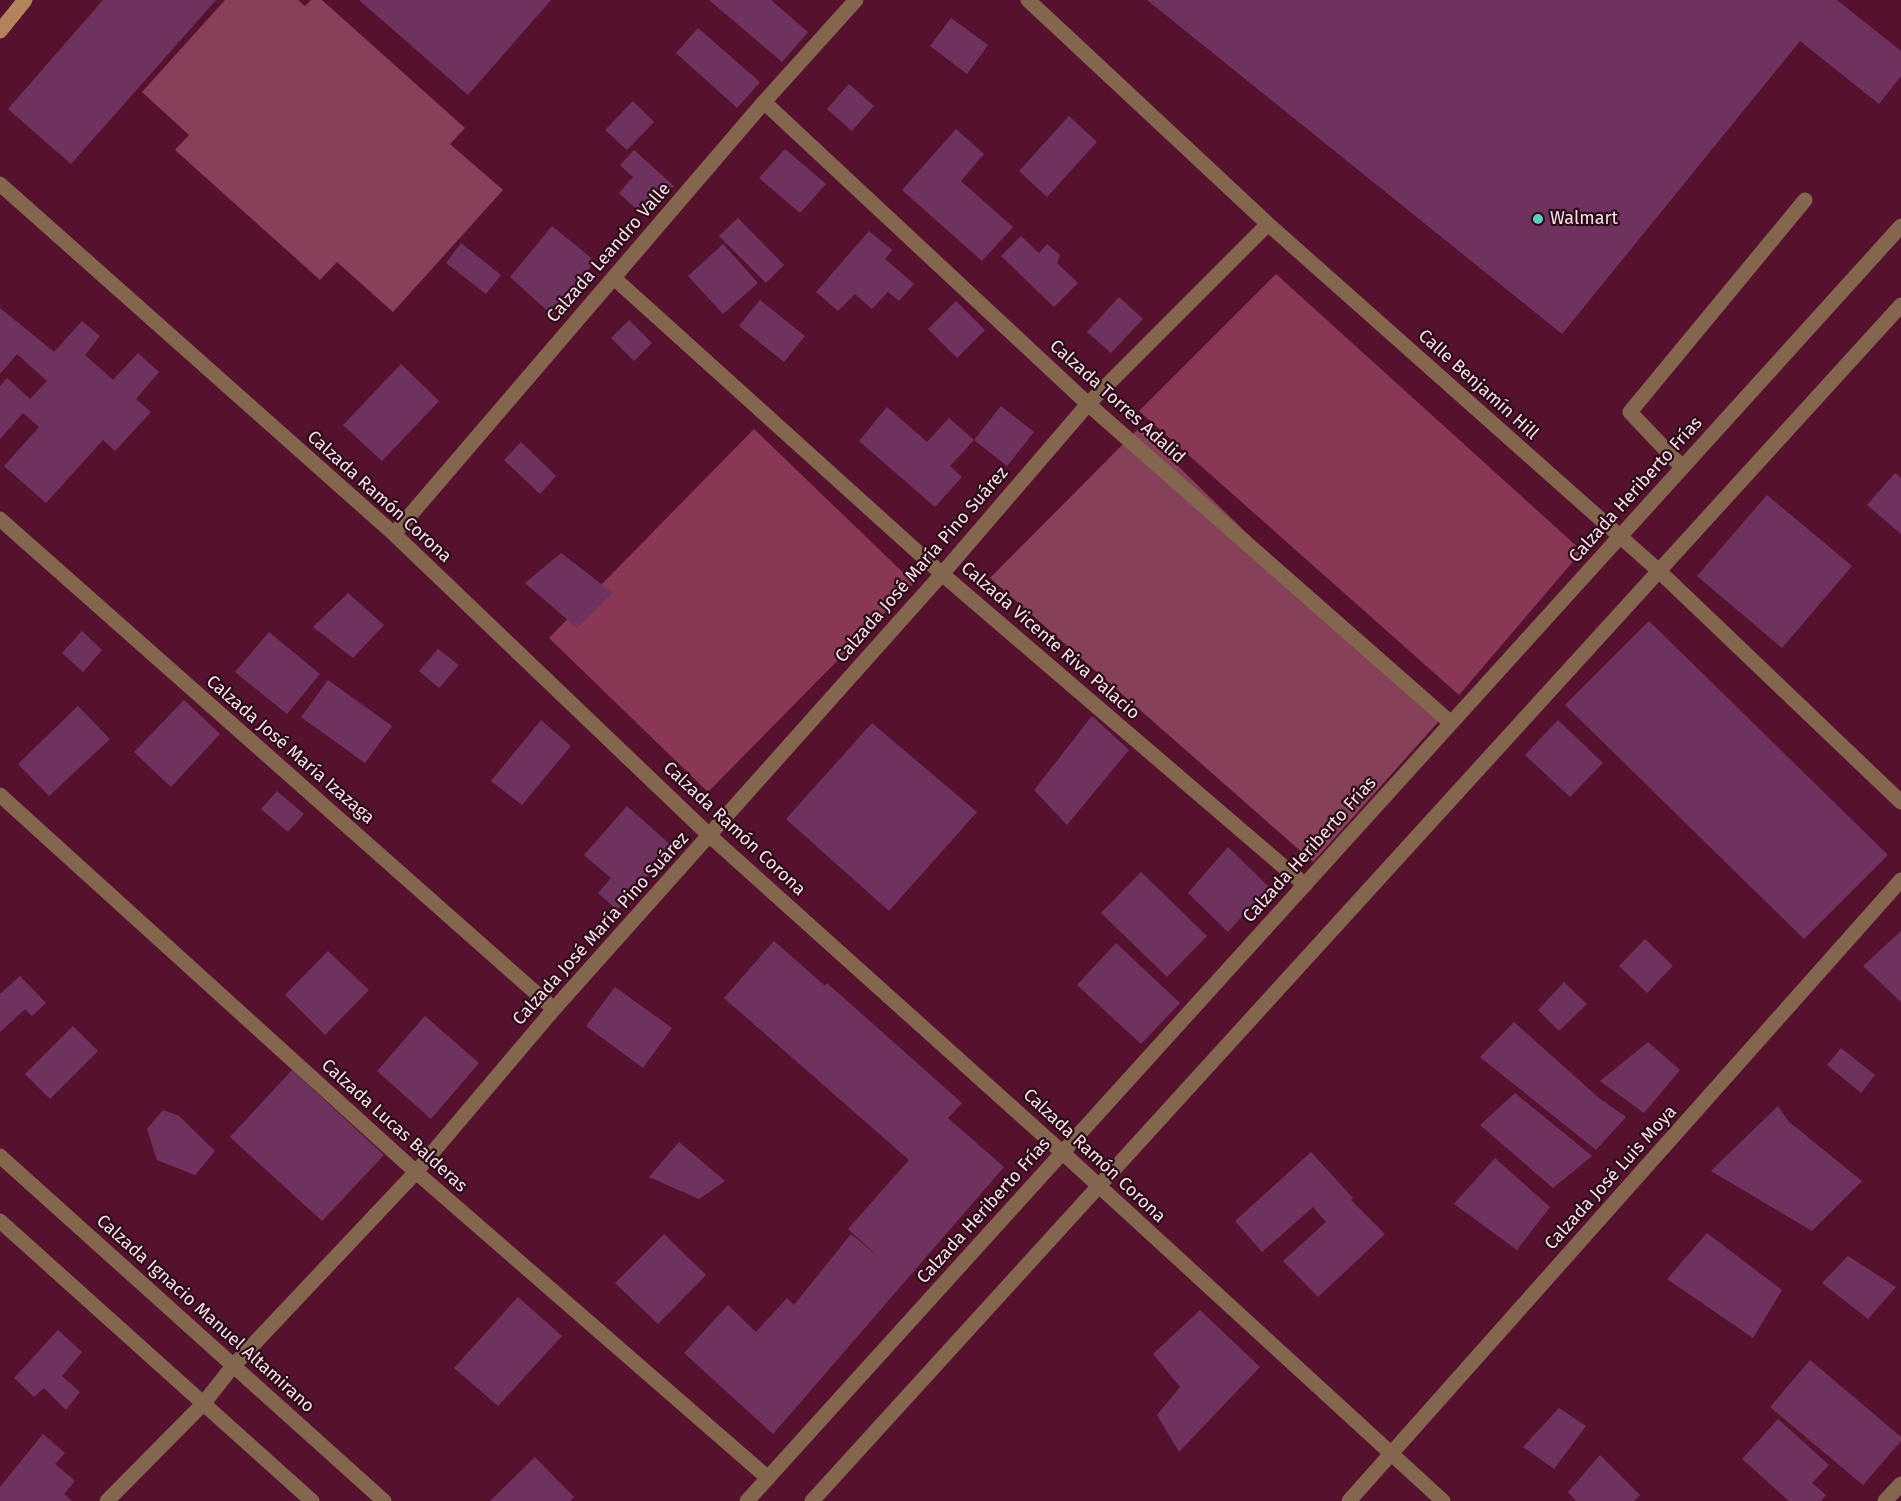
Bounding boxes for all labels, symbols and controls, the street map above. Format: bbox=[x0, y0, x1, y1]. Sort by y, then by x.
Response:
street label: Calzada Leandro Valle bbox=[543, 179, 675, 327]
place label: Walmart bbox=[1550, 208, 1618, 230]
marker: Walmart bbox=[1531, 212, 1545, 226]
street label: Calle Benjamín Hill bbox=[1413, 325, 1543, 445]
street label: Calzada Torres Adalid bbox=[1045, 336, 1189, 468]
street label: Calzada Heriberto Frías bbox=[1565, 413, 1707, 567]
street label: Calzada Ramón Corona bbox=[302, 426, 456, 568]
street label: Calzada José María Pino Suárez bbox=[831, 463, 1013, 667]
street label: Calzada Vicente Riva Palacio bbox=[956, 558, 1144, 724]
street label: Calzada José María Izazaga bbox=[201, 671, 379, 829]
street label: Calzada Ramón Corona bbox=[658, 757, 810, 901]
street label: Calzada Heriberto Frías bbox=[1239, 773, 1381, 927]
street label: Calzada José María Pino Suárez bbox=[509, 828, 693, 1030]
street label: Calzada Lucas Balderas bbox=[317, 1055, 471, 1197]
street label: Calzada Ramón Corona bbox=[1018, 1084, 1170, 1228]
street label: Calzada José Luis Moya bbox=[1540, 1101, 1682, 1255]
street label: Calzada Heriberto Frías bbox=[913, 1134, 1055, 1288]
street label: Calzada Ignacio Manuel Altamirano bbox=[92, 1210, 318, 1418]

